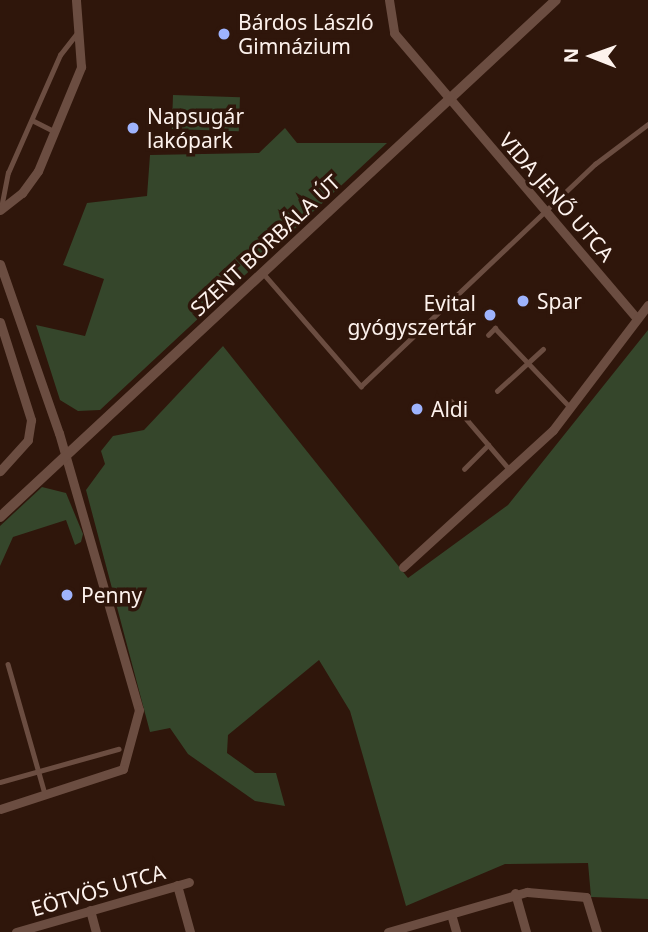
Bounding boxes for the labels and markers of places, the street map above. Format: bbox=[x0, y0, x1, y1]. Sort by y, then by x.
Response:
place label: Bárdos László Gimnázium bbox=[238, 9, 374, 59]
marker: Bárdos László Gimnázium bbox=[216, 26, 232, 42]
place label: Napsugár lakópark bbox=[147, 103, 244, 153]
marker: Napsugár lakópark bbox=[125, 120, 141, 136]
place label: Spar bbox=[537, 288, 582, 314]
place label: Evital gyógyszertár bbox=[348, 290, 476, 340]
marker: Spar bbox=[515, 293, 531, 309]
marker: Evital gyógyszertár bbox=[482, 307, 498, 323]
place label: Aldi bbox=[431, 396, 468, 422]
marker: Aldi bbox=[409, 401, 425, 417]
place label: Penny bbox=[81, 582, 142, 608]
marker: Penny bbox=[59, 587, 75, 603]

